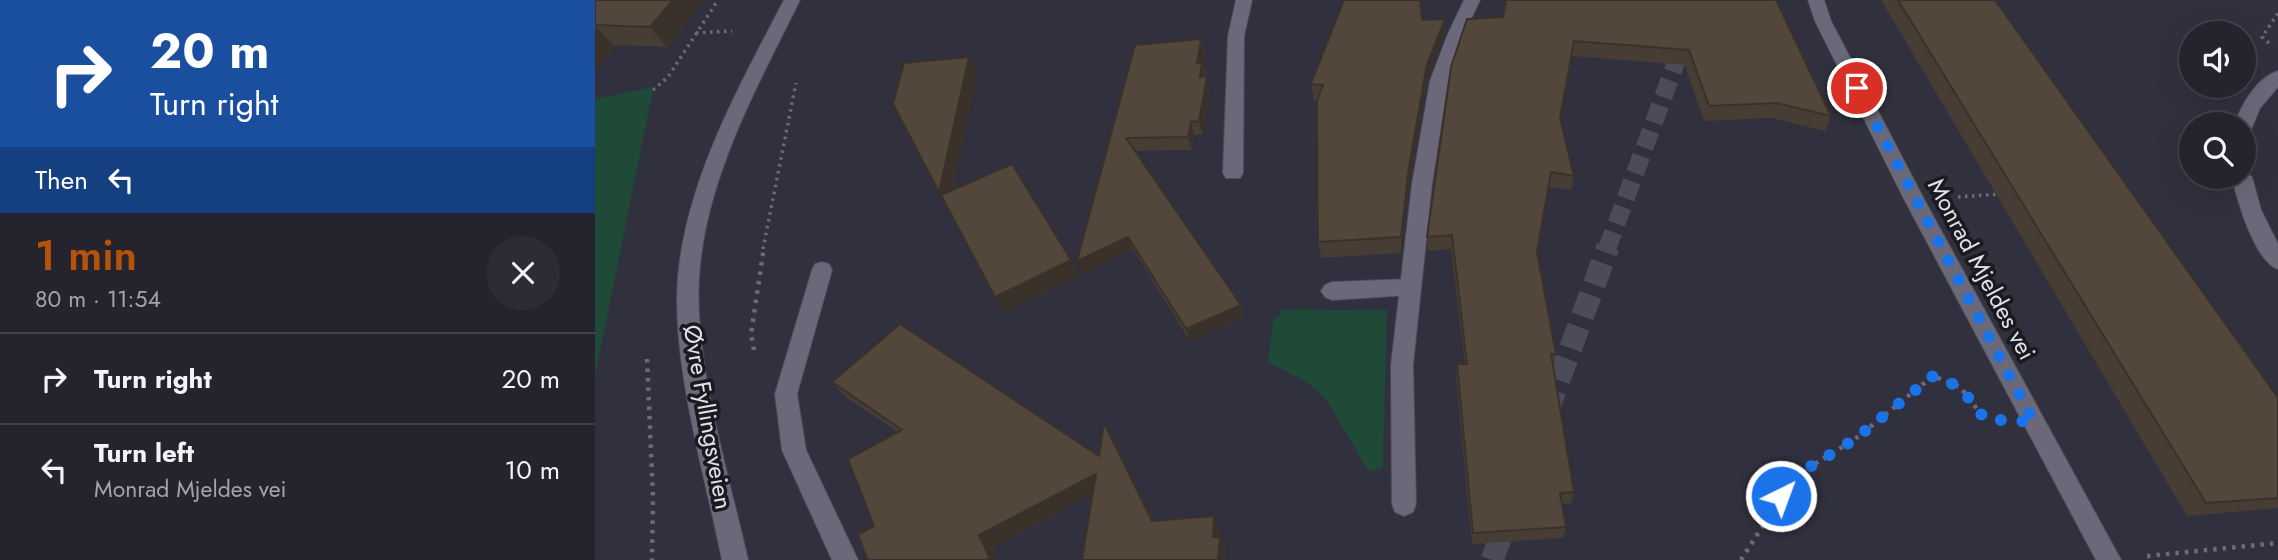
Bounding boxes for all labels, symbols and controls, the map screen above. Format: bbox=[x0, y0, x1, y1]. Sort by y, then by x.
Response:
text: 20 m bbox=[150, 16, 269, 86]
map controls bbox=[2179, 21, 2256, 189]
button: sound bbox=[2179, 21, 2256, 98]
icon: right bbox=[35, 28, 126, 119]
pin bbox=[1827, 58, 1887, 118]
icon: arrive bbox=[1838, 69, 1876, 107]
text: Turn right bbox=[150, 81, 279, 127]
button: search bbox=[2179, 112, 2256, 189]
text: Then bbox=[35, 161, 88, 199]
icon: left bbox=[102, 161, 140, 199]
street label: Monrad Mjeldes vei bbox=[1919, 172, 2045, 366]
text: 1 min bbox=[35, 225, 137, 286]
button: close bbox=[486, 236, 560, 310]
text: 80 m · 11:54 bbox=[35, 282, 161, 316]
street label: Øvre Fyllingsveien bbox=[675, 322, 741, 512]
icon: right bbox=[35, 360, 73, 398]
text: Turn right bbox=[94, 360, 212, 398]
text: 20 m bbox=[502, 360, 560, 398]
text: Turn left bbox=[94, 434, 194, 472]
icon: left bbox=[35, 451, 73, 489]
text: 10 m bbox=[505, 451, 560, 489]
position arrow bbox=[1744, 459, 1818, 533]
text: Monrad Mjeldes vei bbox=[94, 472, 286, 506]

